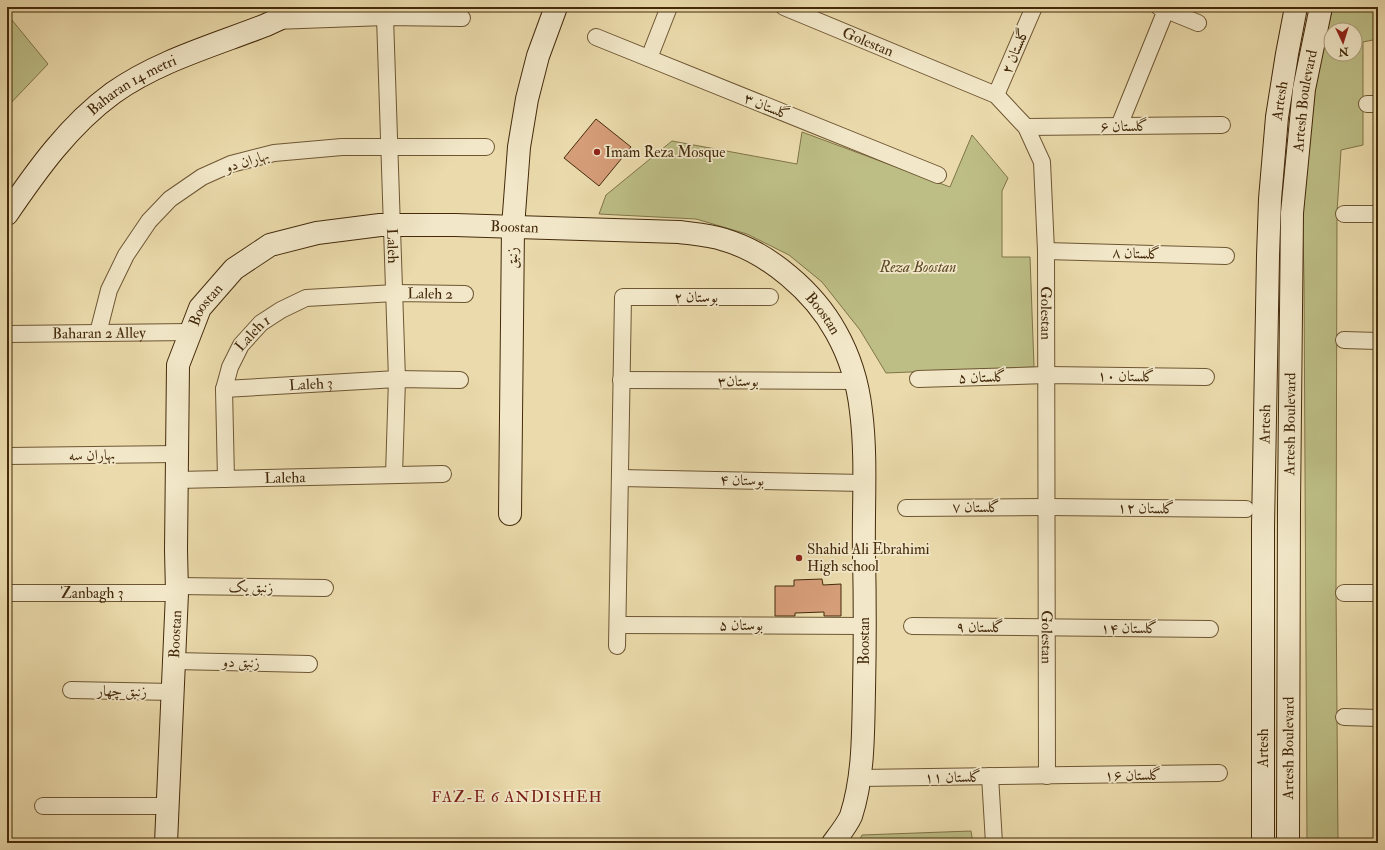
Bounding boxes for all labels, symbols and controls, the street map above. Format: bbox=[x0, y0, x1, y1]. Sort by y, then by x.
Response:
north arrow bbox=[1323, 22, 1363, 62]
street label: Golestan bbox=[839, 23, 897, 62]
street label: گلستان ۲ bbox=[997, 25, 1034, 77]
text: N bbox=[1337, 45, 1350, 58]
street label: Artesh Boulevard bbox=[1289, 48, 1322, 154]
street label: Baharan 14 metri bbox=[83, 51, 179, 120]
street label: Artesh bbox=[1267, 80, 1293, 123]
street label: گلستان ۳ bbox=[741, 89, 793, 124]
street label: گلستان ۶ bbox=[1100, 117, 1148, 136]
place label: Imam Reza Mosque bbox=[605, 143, 726, 162]
street label: بهاران دو bbox=[221, 146, 272, 178]
marker: Imam Reza Mosque bbox=[592, 147, 602, 157]
street label: Boostan bbox=[490, 217, 539, 238]
street label: Laleh bbox=[382, 228, 402, 264]
street label: گلستان ۸ bbox=[1112, 243, 1160, 264]
street label: زنبق bbox=[503, 247, 522, 269]
park label: Reza Boostan bbox=[879, 258, 956, 277]
street label: Boostan bbox=[185, 279, 227, 329]
street label: Laleh 2 bbox=[407, 284, 454, 304]
street label: Golestan bbox=[1036, 286, 1055, 340]
street label: بوستان ۲ bbox=[674, 288, 718, 307]
street label: Boostan bbox=[801, 288, 845, 339]
street label: Laleh 1 bbox=[231, 311, 274, 356]
street label: Baharan 2 Alley bbox=[52, 323, 146, 344]
street label: گلستان ۵ bbox=[958, 367, 1006, 388]
street label: گلستان ۱۰ bbox=[1098, 367, 1154, 386]
street label: بوستان۳ bbox=[717, 372, 759, 391]
street label: Artesh Boulevard bbox=[1280, 372, 1300, 477]
street label: Laleh 3 bbox=[288, 374, 333, 395]
street label: Artesh bbox=[1256, 404, 1275, 445]
street label: بهاران سه bbox=[69, 446, 115, 465]
street label: Laleha bbox=[264, 468, 307, 488]
street label: بوستان ۴ bbox=[720, 471, 764, 490]
street label: گلستان ۷ bbox=[952, 498, 1000, 517]
street label: گلستان ۱۲ bbox=[1118, 499, 1174, 518]
place label: Shahid Ali Ebrahimi High school bbox=[807, 540, 930, 576]
marker: Shahid Ali Ebrahimi High school bbox=[794, 553, 804, 563]
street label: زنبق یک bbox=[228, 578, 274, 597]
street label: Zanbagh 3 bbox=[61, 584, 123, 603]
street label: Boostan bbox=[165, 609, 186, 659]
street label: Golestan bbox=[1037, 610, 1056, 664]
street label: بوستان ۵ bbox=[719, 616, 763, 635]
street label: Boostan bbox=[855, 617, 874, 665]
street label: گلستان ۹ bbox=[956, 618, 1004, 637]
street label: گلستان ۱۴ bbox=[1101, 619, 1157, 638]
street label: زنبق دو bbox=[220, 653, 260, 672]
street label: زنبق چهار bbox=[95, 682, 147, 701]
street label: Artesh Boulevard bbox=[1279, 696, 1298, 800]
street label: Artesh bbox=[1254, 728, 1273, 769]
street label: گلستان ۱۶ bbox=[1105, 766, 1161, 785]
street label: گلستان ۱۱ bbox=[925, 768, 981, 787]
district label: FAZ-E 6 ANDISHEH bbox=[431, 787, 603, 807]

